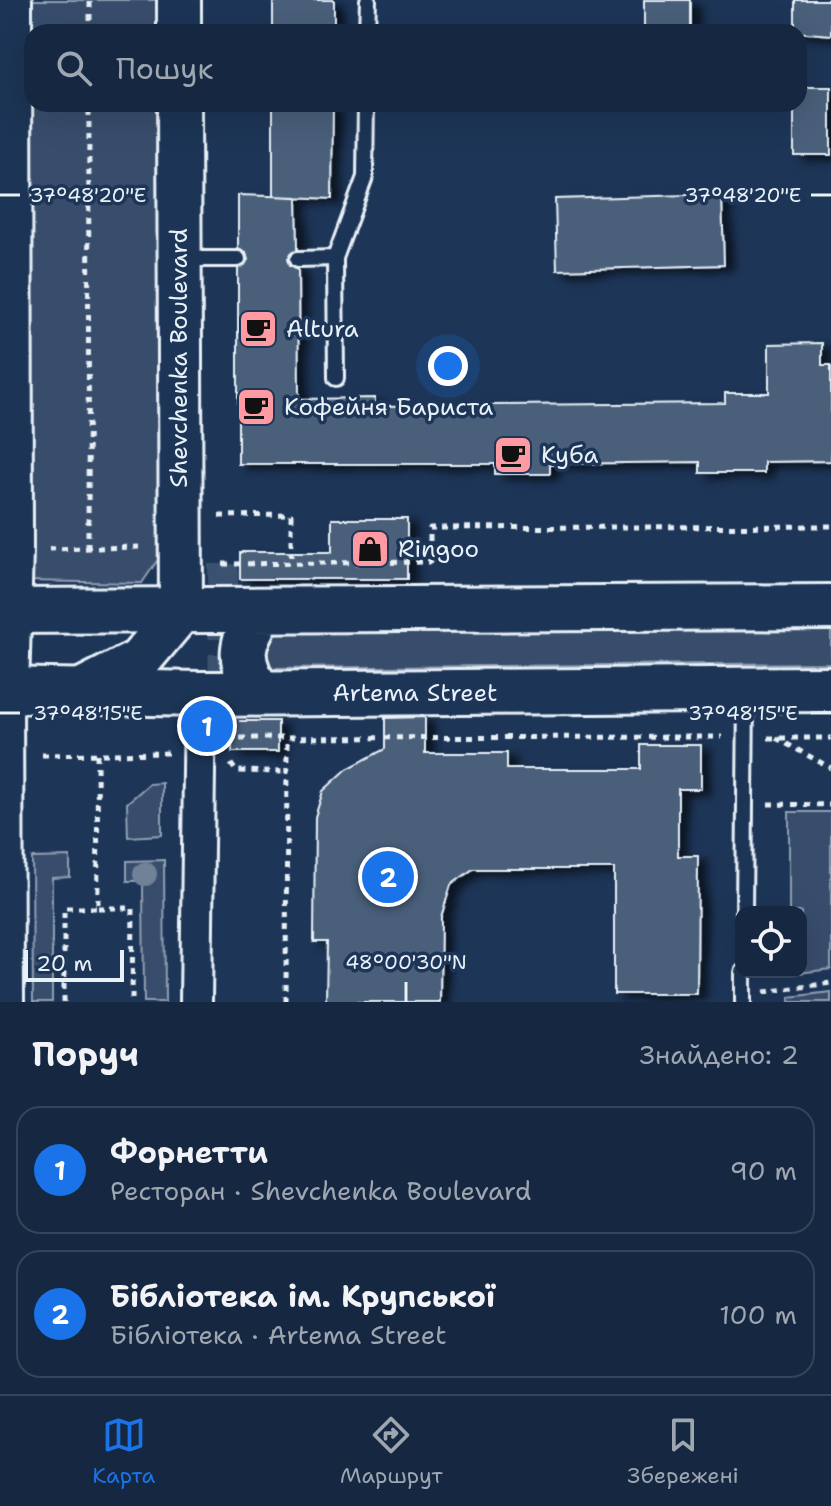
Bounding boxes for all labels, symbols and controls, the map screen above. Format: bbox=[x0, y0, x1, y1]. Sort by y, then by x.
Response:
search box bbox=[24, 24, 807, 112]
icon: search bbox=[52, 46, 96, 90]
text: Пошук bbox=[116, 48, 213, 89]
text: 37°48'20"E bbox=[30, 182, 146, 208]
text: 37°48'20"E bbox=[685, 182, 801, 208]
street label: Shevchenka Boulevard bbox=[163, 228, 195, 488]
cafe icon: Altura bbox=[237, 308, 279, 350]
place label: Altura bbox=[286, 313, 359, 345]
your location bbox=[428, 346, 468, 386]
cafe icon: Кофейня Бариста bbox=[235, 386, 277, 428]
place label: Кофейня Бариста bbox=[284, 391, 493, 423]
cafe icon: Куба bbox=[492, 434, 534, 476]
place label: Куба bbox=[541, 439, 599, 471]
shop icon: Ringoo bbox=[349, 528, 391, 570]
place label: Ringoo bbox=[398, 533, 479, 565]
street label: Artema Street bbox=[332, 677, 498, 709]
pin: 1 bbox=[181, 696, 233, 756]
text: 37°48'15"E bbox=[33, 700, 143, 726]
text: 37°48'15"E bbox=[688, 700, 798, 726]
pin: 2 bbox=[362, 847, 414, 907]
map controls bbox=[735, 906, 807, 978]
button: locate bbox=[735, 906, 807, 978]
scale bar bbox=[24, 946, 124, 982]
text: 20 m bbox=[36, 949, 93, 978]
text: 48°00'30"N bbox=[345, 949, 467, 975]
text: Поруч bbox=[32, 1031, 139, 1077]
text: Знайдено: 2 bbox=[640, 1037, 799, 1072]
text: Форнетти bbox=[110, 1132, 268, 1173]
text: 1 bbox=[54, 1153, 66, 1188]
text: 90 m bbox=[730, 1153, 797, 1188]
text: Ресторан · Shevchenka Boulevard bbox=[110, 1173, 532, 1208]
text: Бібліотека ім. Крупської bbox=[110, 1276, 495, 1317]
text: 2 bbox=[51, 1297, 69, 1332]
text: 100 m bbox=[719, 1297, 797, 1332]
text: Бібліотека · Artema Street bbox=[110, 1317, 447, 1352]
tab: Карта bbox=[92, 1413, 155, 1490]
tab: Маршрут bbox=[340, 1413, 443, 1490]
tab: Збережені bbox=[627, 1413, 739, 1490]

